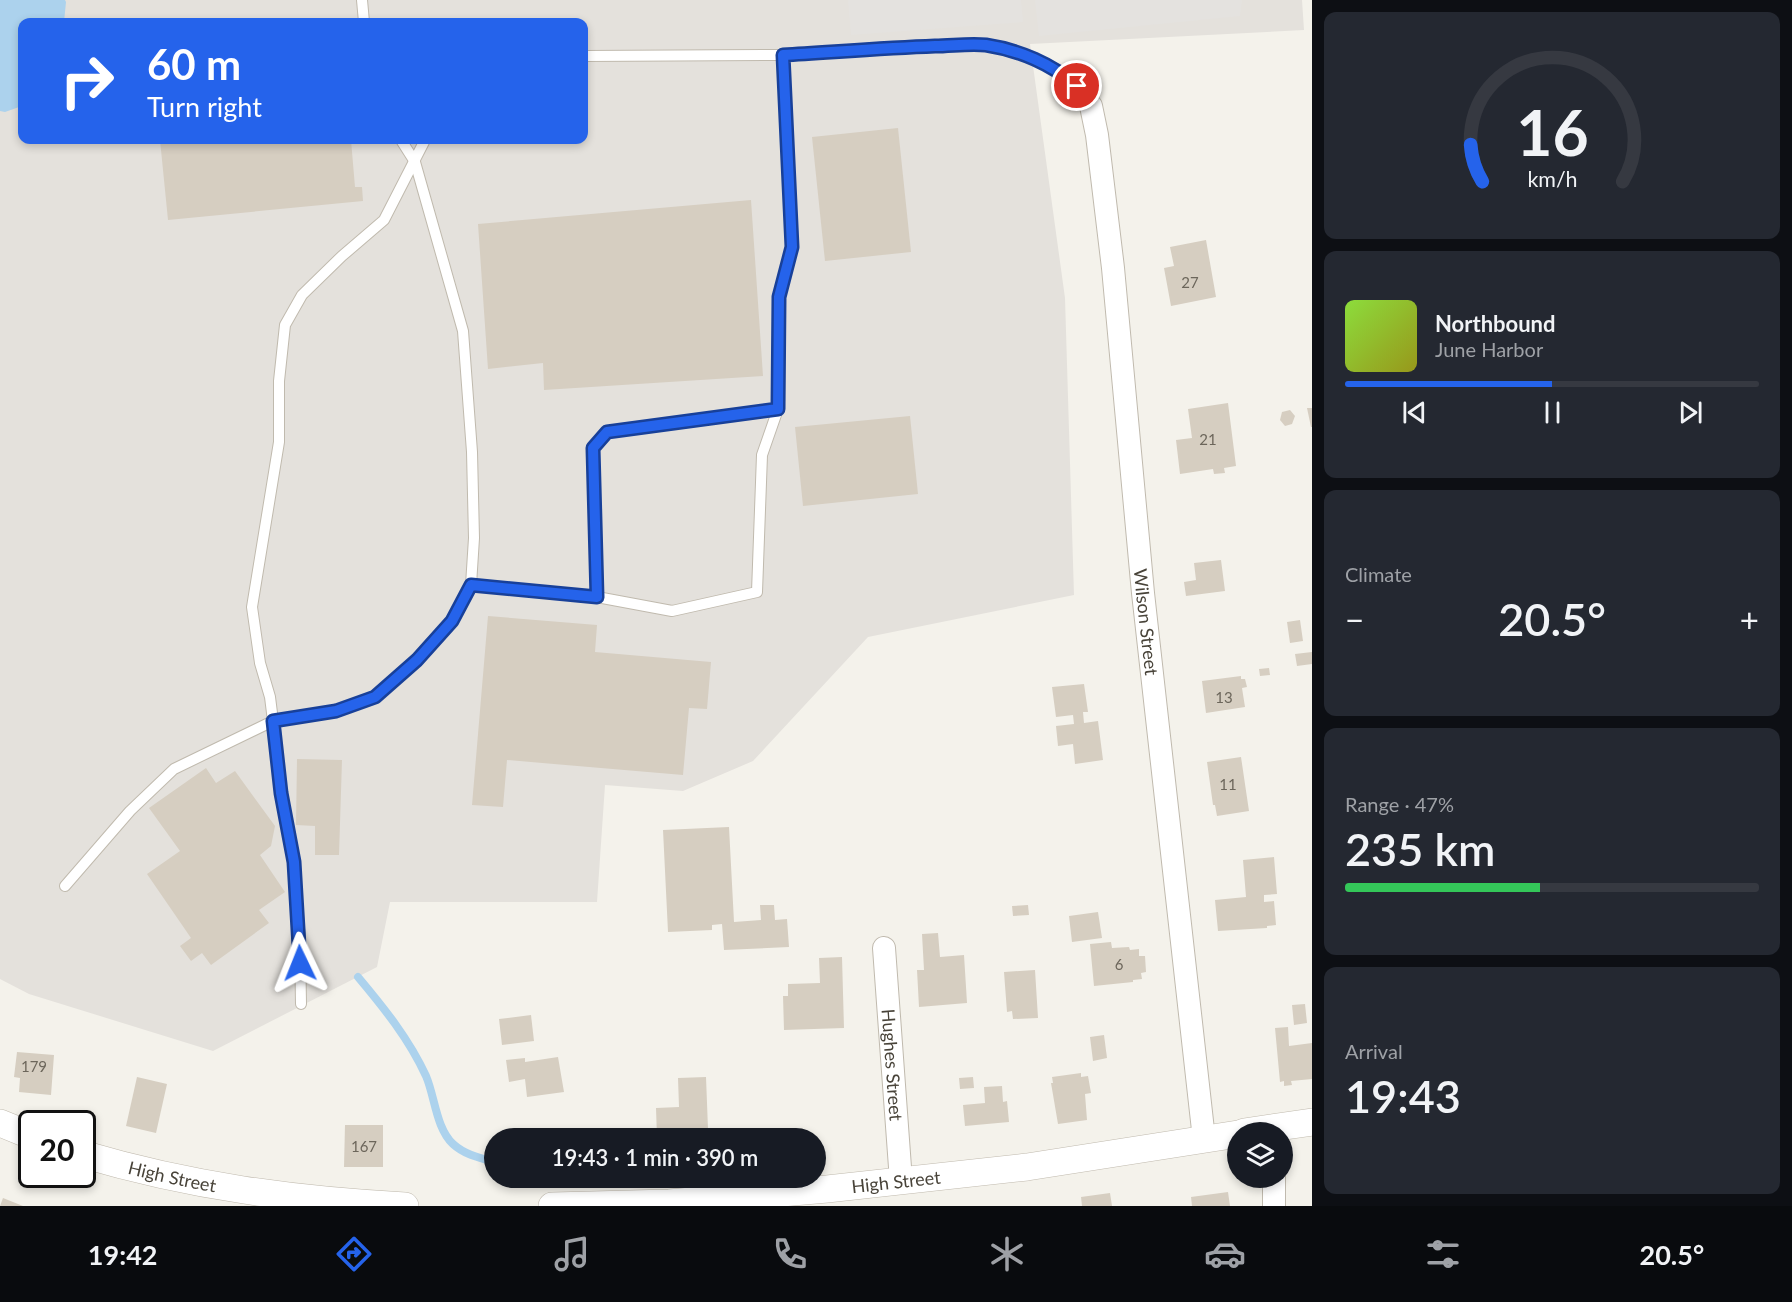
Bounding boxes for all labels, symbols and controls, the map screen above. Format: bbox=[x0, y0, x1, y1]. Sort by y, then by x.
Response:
text: 60 m bbox=[147, 39, 241, 89]
icon: right bbox=[48, 42, 126, 120]
pin bbox=[1051, 60, 1102, 111]
icon: arrive bbox=[1060, 69, 1093, 102]
text: Turn right bbox=[147, 90, 262, 123]
text: 16 bbox=[1516, 95, 1588, 170]
text: km/h bbox=[1527, 167, 1577, 193]
house number: 27 bbox=[1181, 273, 1199, 291]
text: Northbound bbox=[1435, 310, 1555, 337]
text: June Harbor bbox=[1435, 337, 1543, 361]
icon: previous bbox=[1398, 396, 1431, 429]
icon: pause bbox=[1536, 396, 1569, 429]
icon: next bbox=[1674, 396, 1707, 429]
house number: 21 bbox=[1199, 430, 1217, 448]
text: Climate bbox=[1345, 562, 1412, 586]
street label: Wilson Street bbox=[1130, 568, 1163, 677]
text: 20.5° bbox=[1498, 592, 1606, 646]
text: − bbox=[1345, 599, 1364, 639]
text: + bbox=[1740, 599, 1759, 639]
house number: 13 bbox=[1215, 688, 1233, 706]
house number: 11 bbox=[1219, 775, 1237, 793]
text: Range · 47% bbox=[1345, 792, 1454, 816]
text: 235 km bbox=[1345, 822, 1495, 876]
position arrow bbox=[268, 931, 332, 995]
house number: 6 bbox=[1115, 955, 1124, 973]
street label: Hughes Street bbox=[877, 1008, 908, 1122]
text: Arrival bbox=[1345, 1039, 1403, 1063]
house number: 179 bbox=[21, 1057, 47, 1075]
text: 19:43 bbox=[1345, 1069, 1461, 1123]
speed limit sign: 20 bbox=[18, 1110, 96, 1188]
map controls bbox=[1227, 1122, 1293, 1188]
button: layers bbox=[1227, 1122, 1293, 1188]
house number: 167 bbox=[351, 1137, 377, 1155]
text: 19:43 · 1 min · 390 m bbox=[552, 1144, 758, 1171]
street label: High Street bbox=[126, 1156, 218, 1196]
street label: High Street bbox=[850, 1166, 942, 1197]
icon: directions bbox=[333, 1233, 375, 1275]
icon: music bbox=[551, 1233, 593, 1275]
icon: phone bbox=[769, 1233, 811, 1275]
icon: climate bbox=[986, 1233, 1028, 1275]
icon: car bbox=[1204, 1233, 1246, 1275]
icon: filters bbox=[1422, 1233, 1464, 1275]
text: 19:42 bbox=[88, 1238, 157, 1271]
text: 20.5° bbox=[1639, 1238, 1704, 1271]

